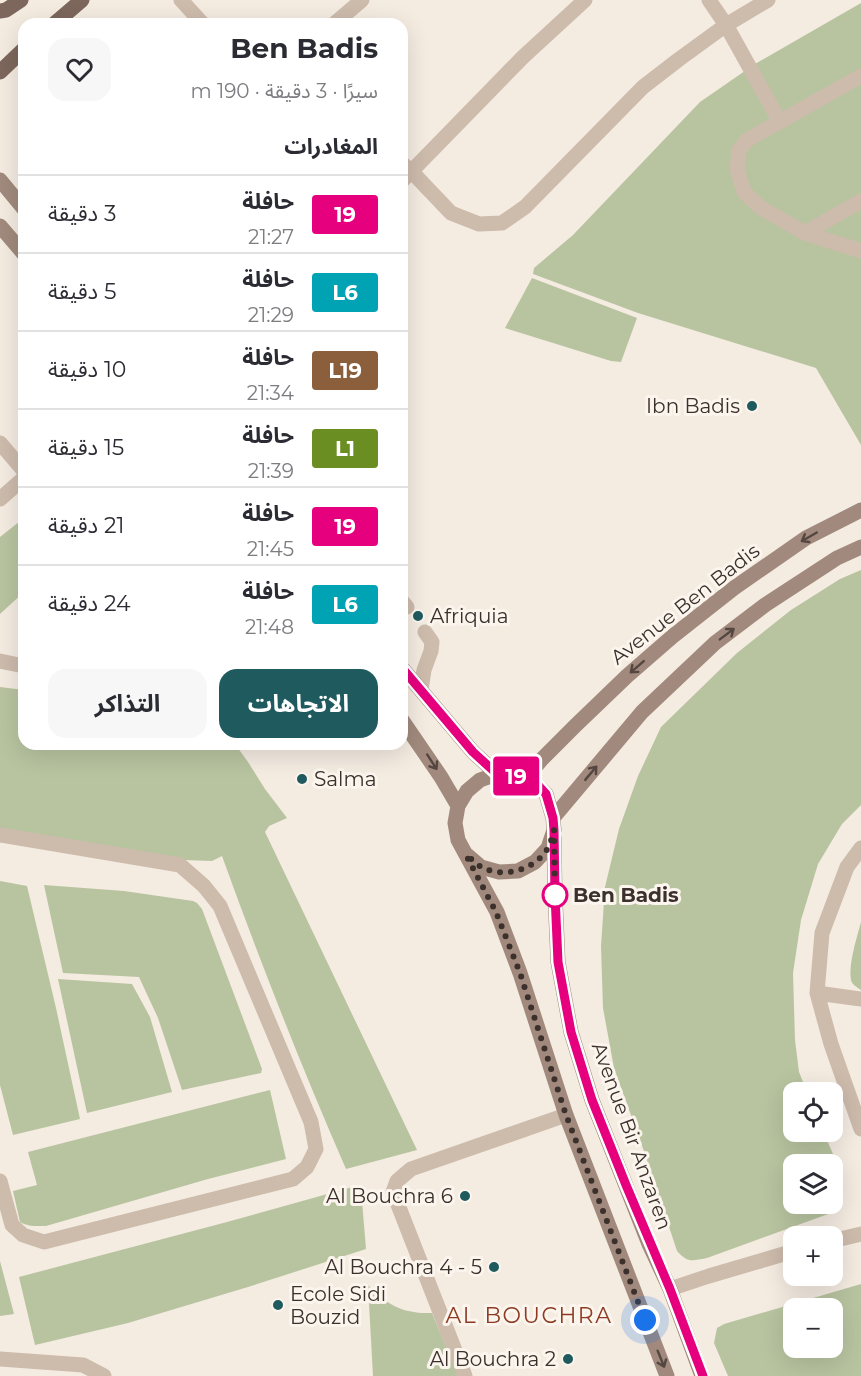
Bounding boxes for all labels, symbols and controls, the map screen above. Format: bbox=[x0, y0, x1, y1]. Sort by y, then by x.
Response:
text: Ben Badis bbox=[230, 31, 378, 65]
button: heart bbox=[48, 38, 111, 101]
text: سيرًا · 3 دقيقة · 190 m bbox=[190, 79, 378, 103]
text: المغادرات bbox=[284, 133, 378, 160]
text: حافلة bbox=[242, 188, 294, 215]
text: 3 دقيقة bbox=[48, 200, 116, 227]
text: 19 bbox=[334, 202, 356, 227]
text: 21:27 bbox=[248, 225, 294, 249]
text: حافلة bbox=[242, 266, 294, 293]
text: 5 دقيقة bbox=[48, 278, 116, 305]
text: L6 bbox=[332, 280, 358, 305]
text: 21:29 bbox=[248, 303, 294, 327]
text: حافلة bbox=[242, 344, 294, 371]
text: 10 دقيقة bbox=[48, 356, 126, 383]
text: L19 bbox=[328, 358, 362, 383]
text: 21:34 bbox=[247, 381, 294, 405]
place label: Ibn Badis bbox=[646, 394, 740, 418]
marker: Ibn Badis bbox=[745, 399, 759, 413]
text: حافلة bbox=[242, 422, 294, 449]
text: 15 دقيقة bbox=[48, 434, 124, 461]
text: L1 bbox=[335, 436, 355, 461]
text: 21:39 bbox=[248, 459, 294, 483]
text: حافلة bbox=[242, 500, 294, 527]
text: 21 دقيقة bbox=[48, 512, 124, 539]
text: 19 bbox=[334, 514, 356, 539]
one-way arrow bbox=[801, 531, 818, 543]
text: 21:45 bbox=[247, 537, 294, 561]
street label: Avenue Ben Badis bbox=[606, 538, 764, 670]
text: حافلة bbox=[242, 578, 294, 605]
text: 24 دقيقة bbox=[48, 590, 130, 617]
text: L6 bbox=[332, 592, 358, 617]
place label: Afriquia bbox=[430, 604, 509, 628]
marker: Afriquia bbox=[411, 609, 425, 623]
text: 21:48 bbox=[245, 615, 294, 639]
one-way arrow bbox=[718, 627, 734, 640]
one-way arrow bbox=[630, 660, 645, 674]
button: التذاكر bbox=[48, 669, 207, 738]
button: الاتجاهات bbox=[219, 669, 378, 738]
one-way arrow bbox=[426, 753, 438, 770]
line badge: 19 bbox=[489, 756, 543, 796]
text: 19 bbox=[505, 764, 527, 789]
one-way arrow bbox=[584, 766, 598, 781]
place label: Salma bbox=[314, 767, 377, 791]
marker: Salma bbox=[295, 772, 309, 786]
marker: Ben Badis bbox=[542, 882, 568, 908]
place label: Ben Badis bbox=[573, 883, 679, 907]
street label: Avenue Bir Anzaren bbox=[587, 1039, 677, 1233]
map controls bbox=[783, 1082, 843, 1358]
button: locate bbox=[783, 1082, 843, 1142]
button: layers bbox=[783, 1154, 843, 1214]
place label: Al Bouchra 6 bbox=[326, 1184, 453, 1208]
marker: Al Bouchra 6 bbox=[458, 1189, 472, 1203]
button: + bbox=[783, 1226, 843, 1286]
place label: Al Bouchra 4 - 5 bbox=[324, 1255, 482, 1279]
marker: Al Bouchra 4 - 5 bbox=[487, 1260, 501, 1274]
place label: Ecole Sidi Bouzid bbox=[290, 1282, 386, 1329]
marker: Ecole Sidi Bouzid bbox=[271, 1298, 285, 1312]
button: − bbox=[783, 1298, 843, 1358]
district label: AL BOUCHRA bbox=[445, 1302, 613, 1329]
your location bbox=[630, 1305, 660, 1335]
place label: Al Bouchra 2 bbox=[430, 1347, 556, 1371]
one-way arrow bbox=[656, 1350, 667, 1368]
marker: Al Bouchra 2 bbox=[561, 1352, 575, 1366]

